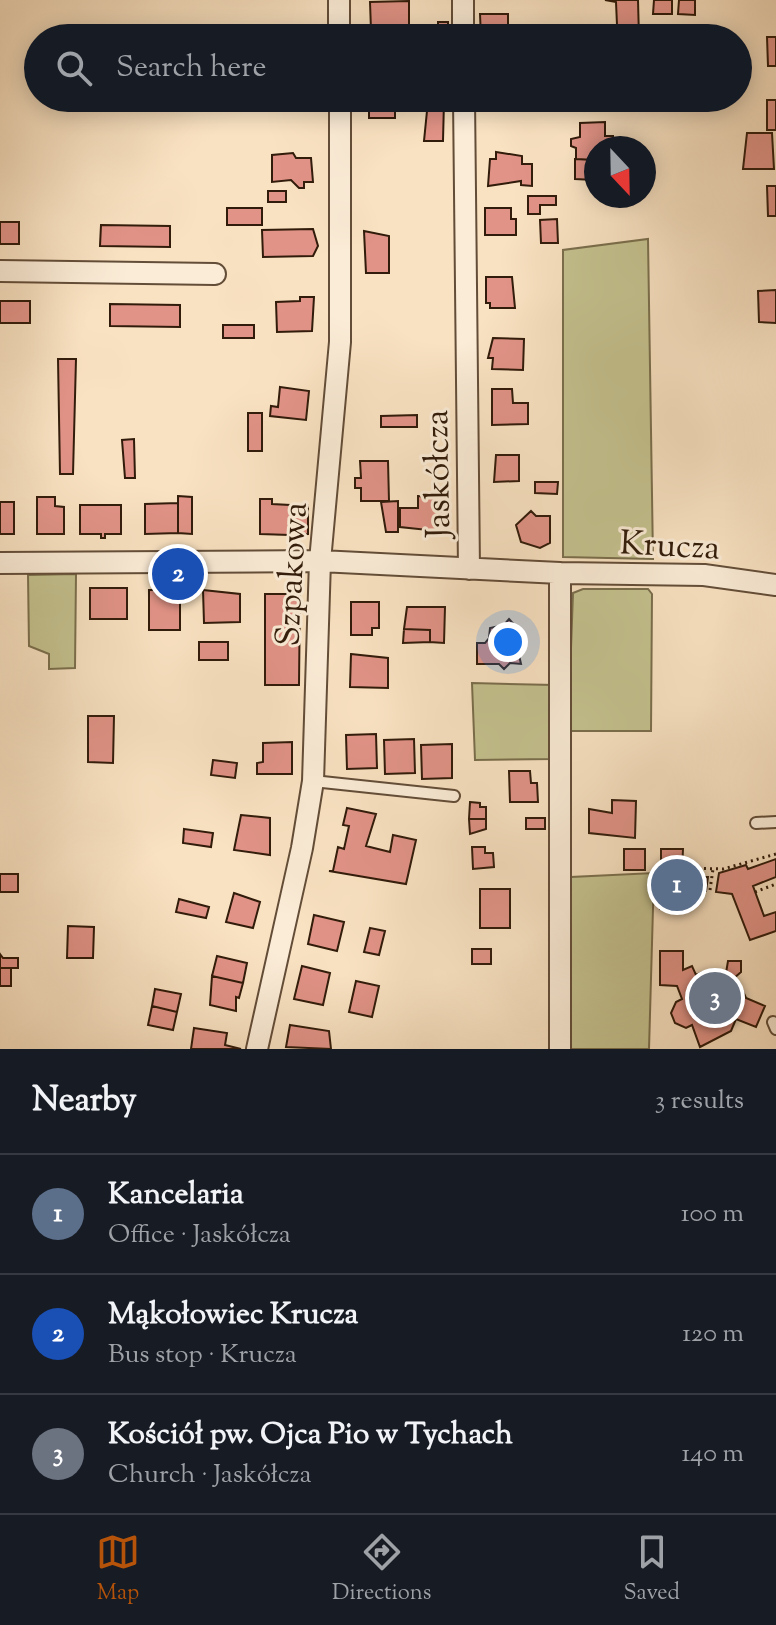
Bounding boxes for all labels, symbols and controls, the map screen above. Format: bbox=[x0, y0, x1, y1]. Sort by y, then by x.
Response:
search box bbox=[24, 24, 752, 112]
icon: search bbox=[52, 46, 96, 90]
text: Search here bbox=[116, 47, 266, 90]
north arrow bbox=[584, 136, 656, 208]
street label: Jaskółcza bbox=[414, 409, 465, 541]
street label: Szpakowa bbox=[265, 501, 322, 647]
street label: Krucza bbox=[619, 520, 721, 575]
pin: 2 bbox=[152, 544, 204, 604]
your location bbox=[488, 622, 528, 662]
pin: 1 bbox=[651, 855, 703, 915]
pin: 3 bbox=[689, 968, 741, 1028]
text: Nearby bbox=[32, 1077, 137, 1126]
text: 3 results bbox=[655, 1083, 744, 1120]
text: Kancelaria bbox=[108, 1174, 244, 1217]
text: 1 bbox=[54, 1196, 62, 1233]
text: 100 m bbox=[681, 1196, 744, 1233]
text: Office · Jaskółcza bbox=[108, 1217, 291, 1254]
text: Mąkołowiec Krucza bbox=[108, 1294, 358, 1337]
text: 2 bbox=[52, 1316, 64, 1353]
text: 120 m bbox=[682, 1316, 744, 1353]
text: Bus stop · Krucza bbox=[108, 1337, 297, 1374]
text: Kościół pw. Ojca Pio w Tychach bbox=[108, 1414, 513, 1457]
text: 3 bbox=[53, 1436, 63, 1473]
text: 140 m bbox=[681, 1436, 744, 1473]
text: Church · Jaskółcza bbox=[108, 1457, 311, 1494]
tab: Map bbox=[96, 1530, 140, 1610]
tab: Directions bbox=[332, 1530, 431, 1610]
tab: Saved bbox=[623, 1530, 680, 1610]

